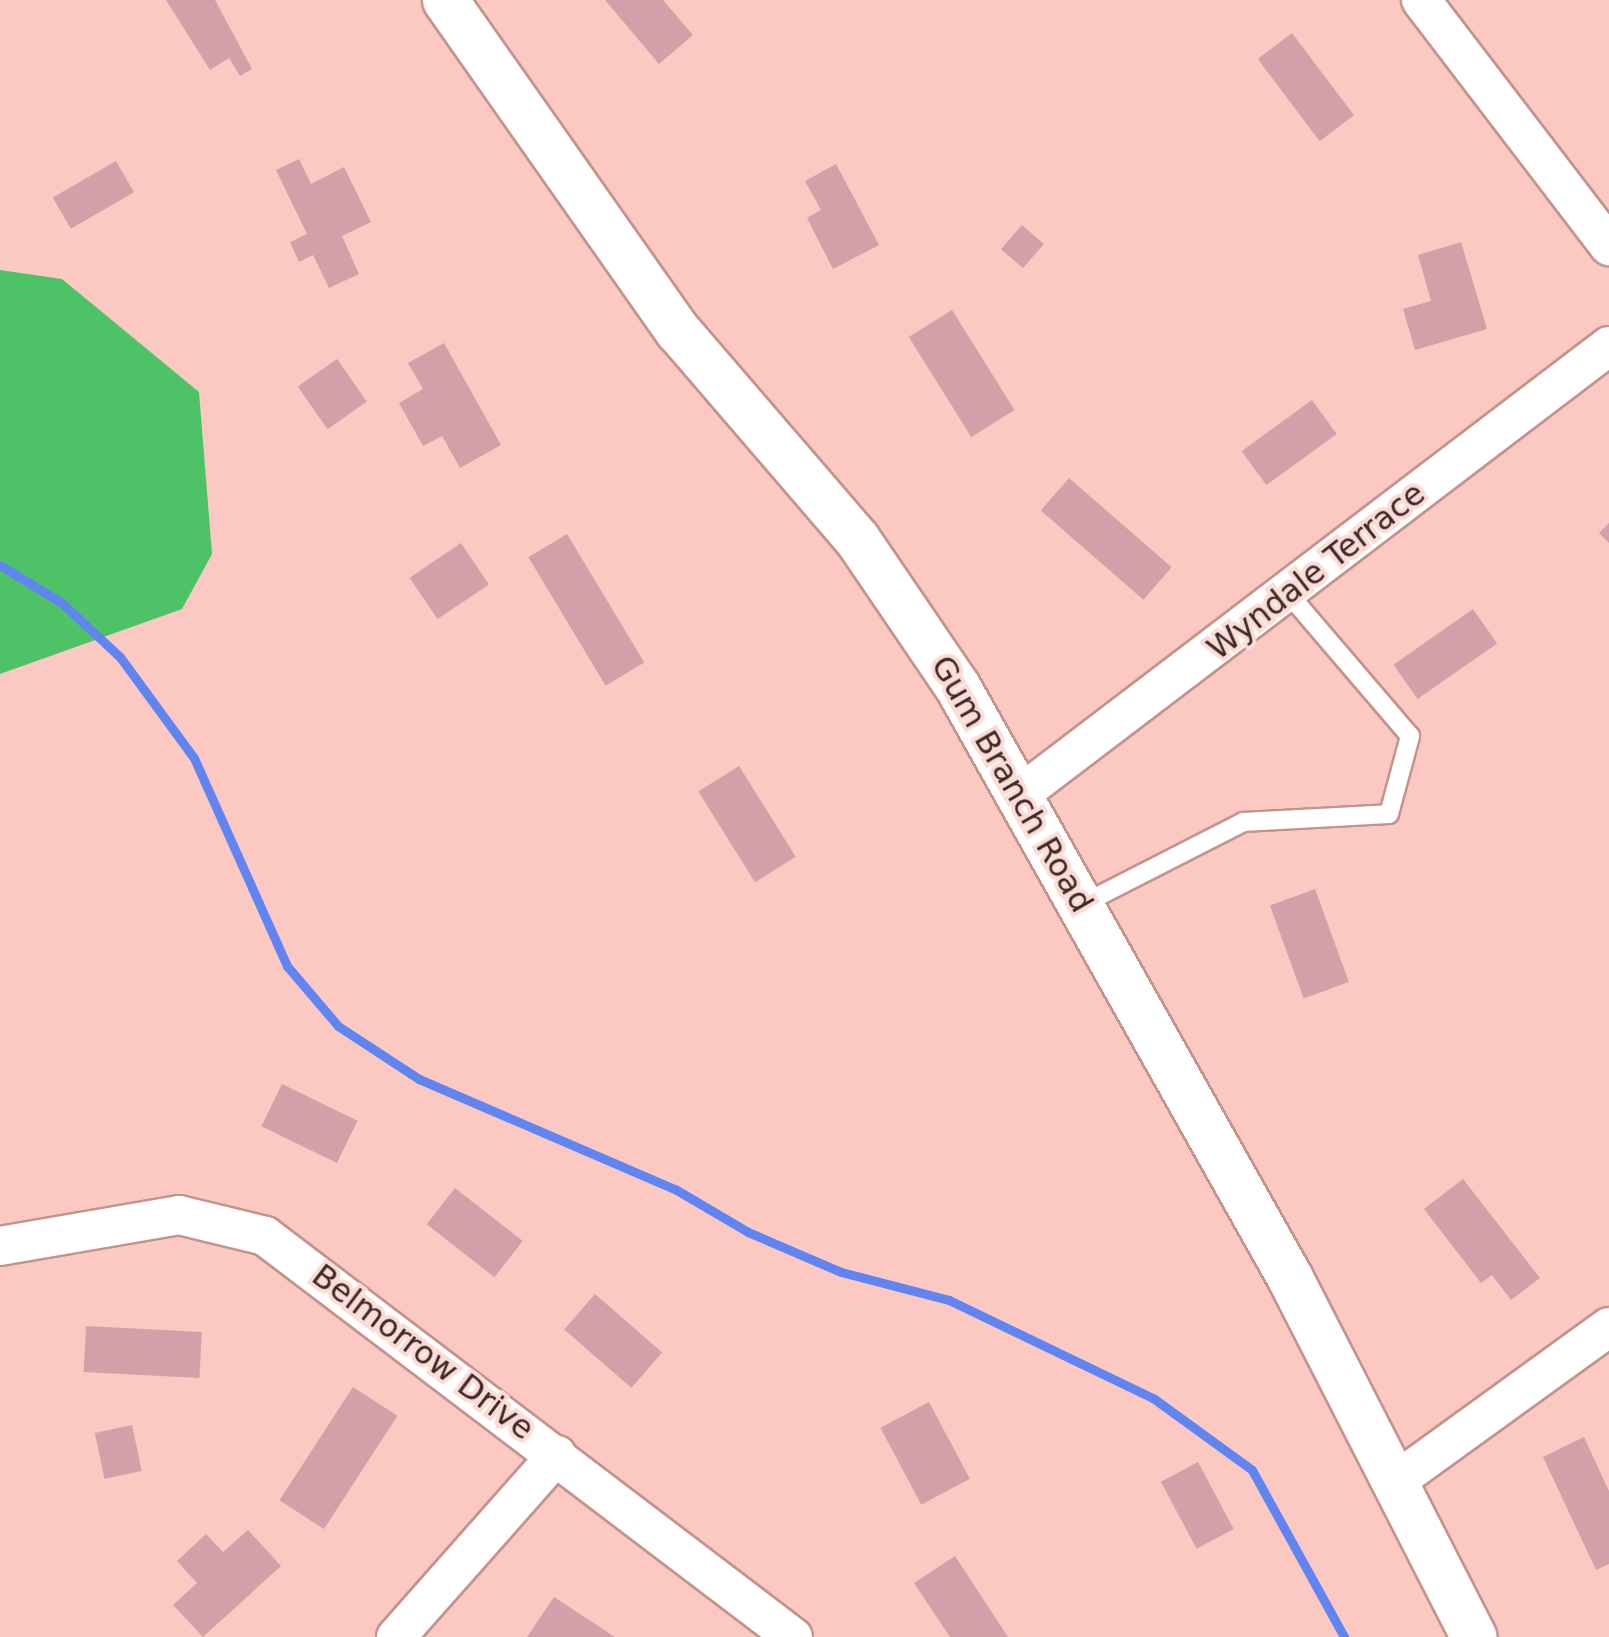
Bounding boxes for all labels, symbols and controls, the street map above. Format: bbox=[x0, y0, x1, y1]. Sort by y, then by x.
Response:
street label: Wyndale Terrace bbox=[1200, 474, 1432, 668]
street label: Gum Branch Road bbox=[923, 649, 1101, 919]
street label: Belmorrow Drive bbox=[305, 1256, 541, 1448]

